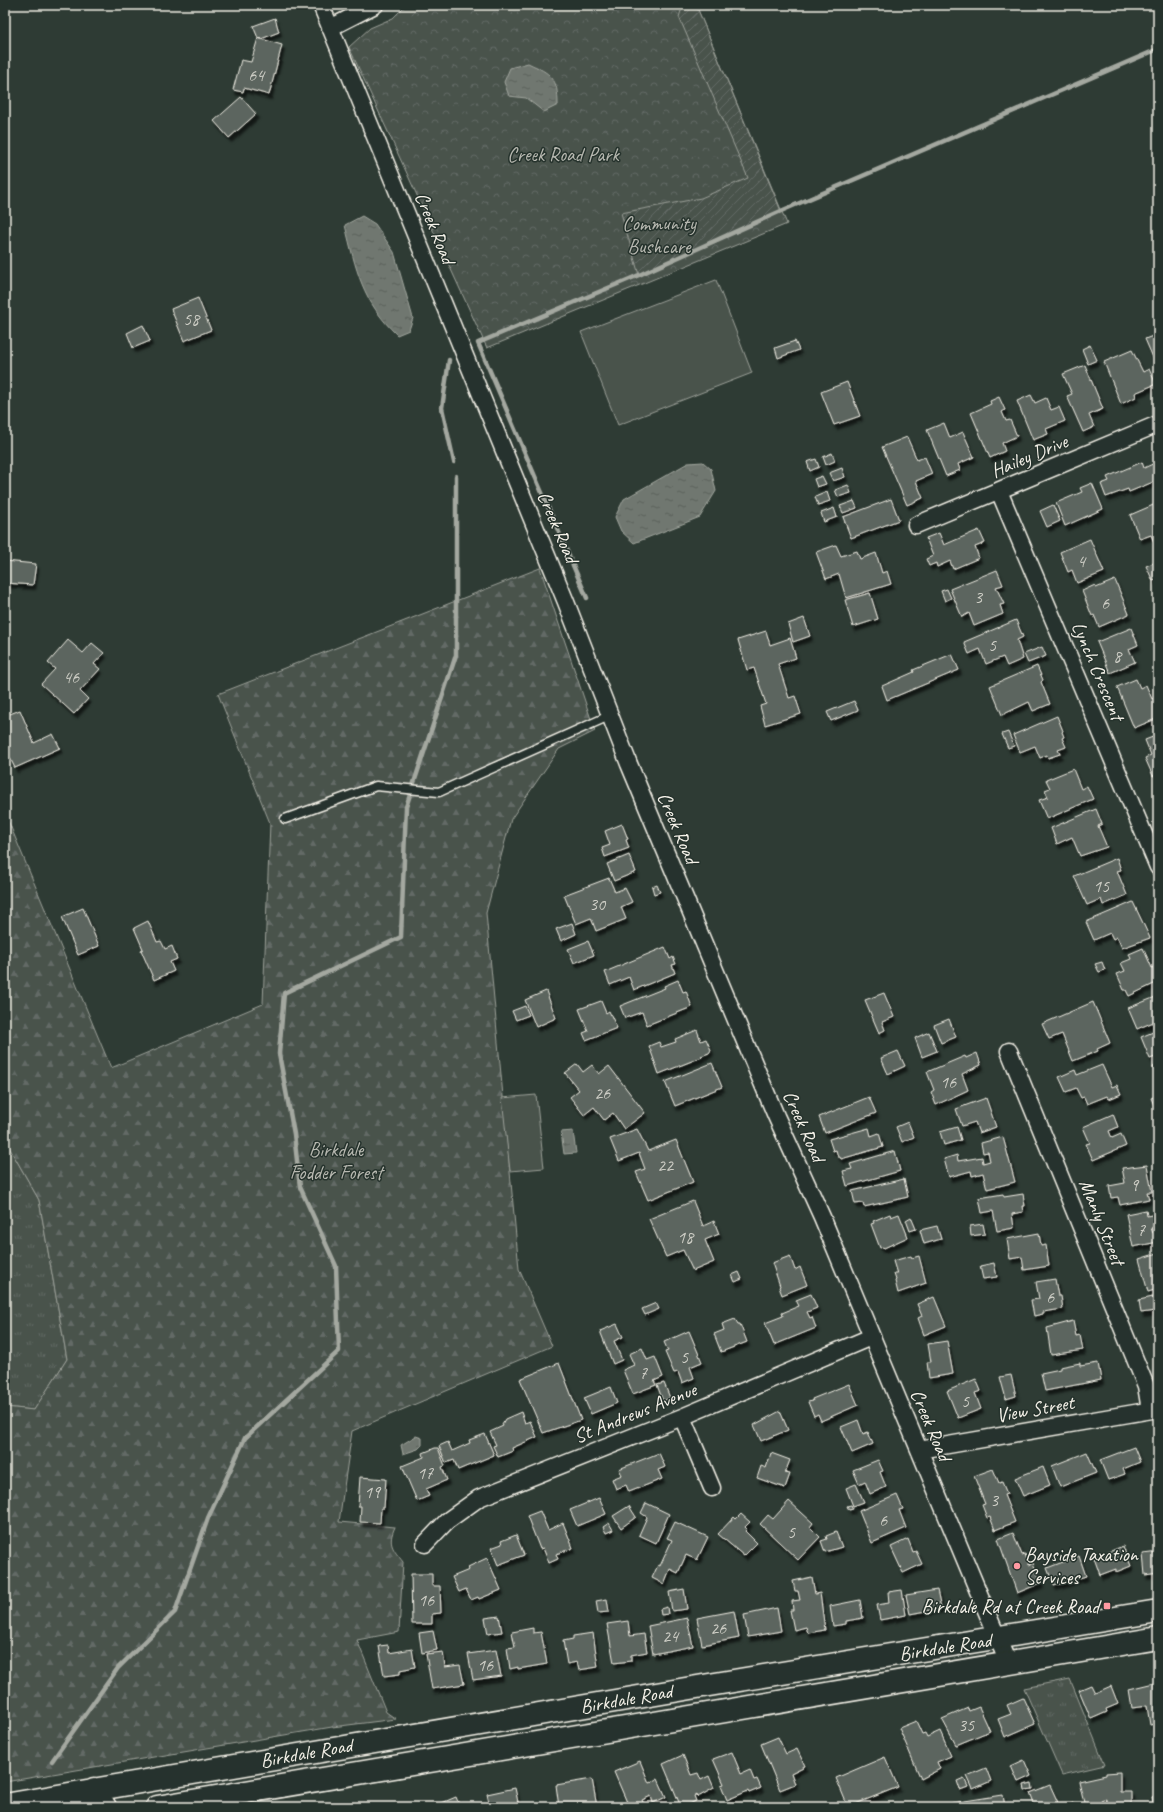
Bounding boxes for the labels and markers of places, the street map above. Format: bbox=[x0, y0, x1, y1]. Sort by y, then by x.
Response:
place label: Bayside Taxation Services bbox=[1025, 1542, 1139, 1590]
marker: Bayside Taxation Services bbox=[1012, 1561, 1022, 1571]
place label: Birkdale Rd at Creek Road bbox=[921, 1594, 1102, 1619]
marker: Birkdale Rd at Creek Road bbox=[1102, 1601, 1112, 1611]

